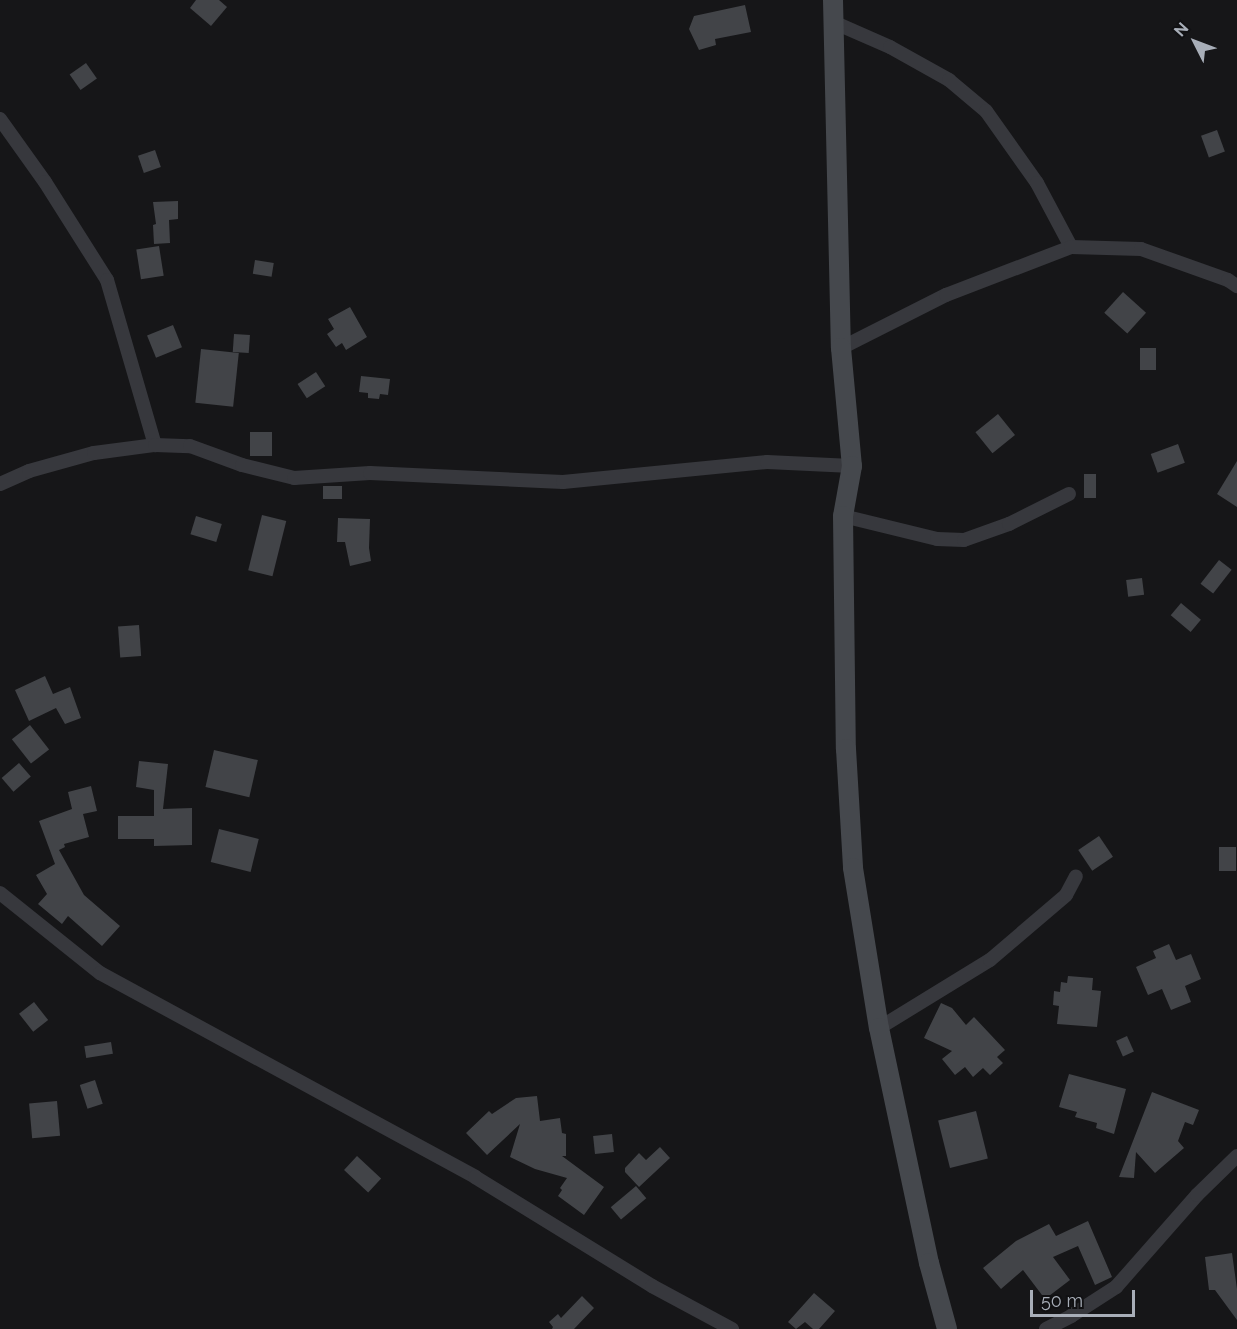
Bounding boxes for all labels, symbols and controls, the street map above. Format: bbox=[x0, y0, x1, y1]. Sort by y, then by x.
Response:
north arrow bbox=[1165, 12, 1225, 72]
text: N bbox=[1170, 19, 1192, 41]
scale bar bbox=[1033, 1278, 1138, 1316]
text: 50 m bbox=[1041, 1290, 1083, 1311]

